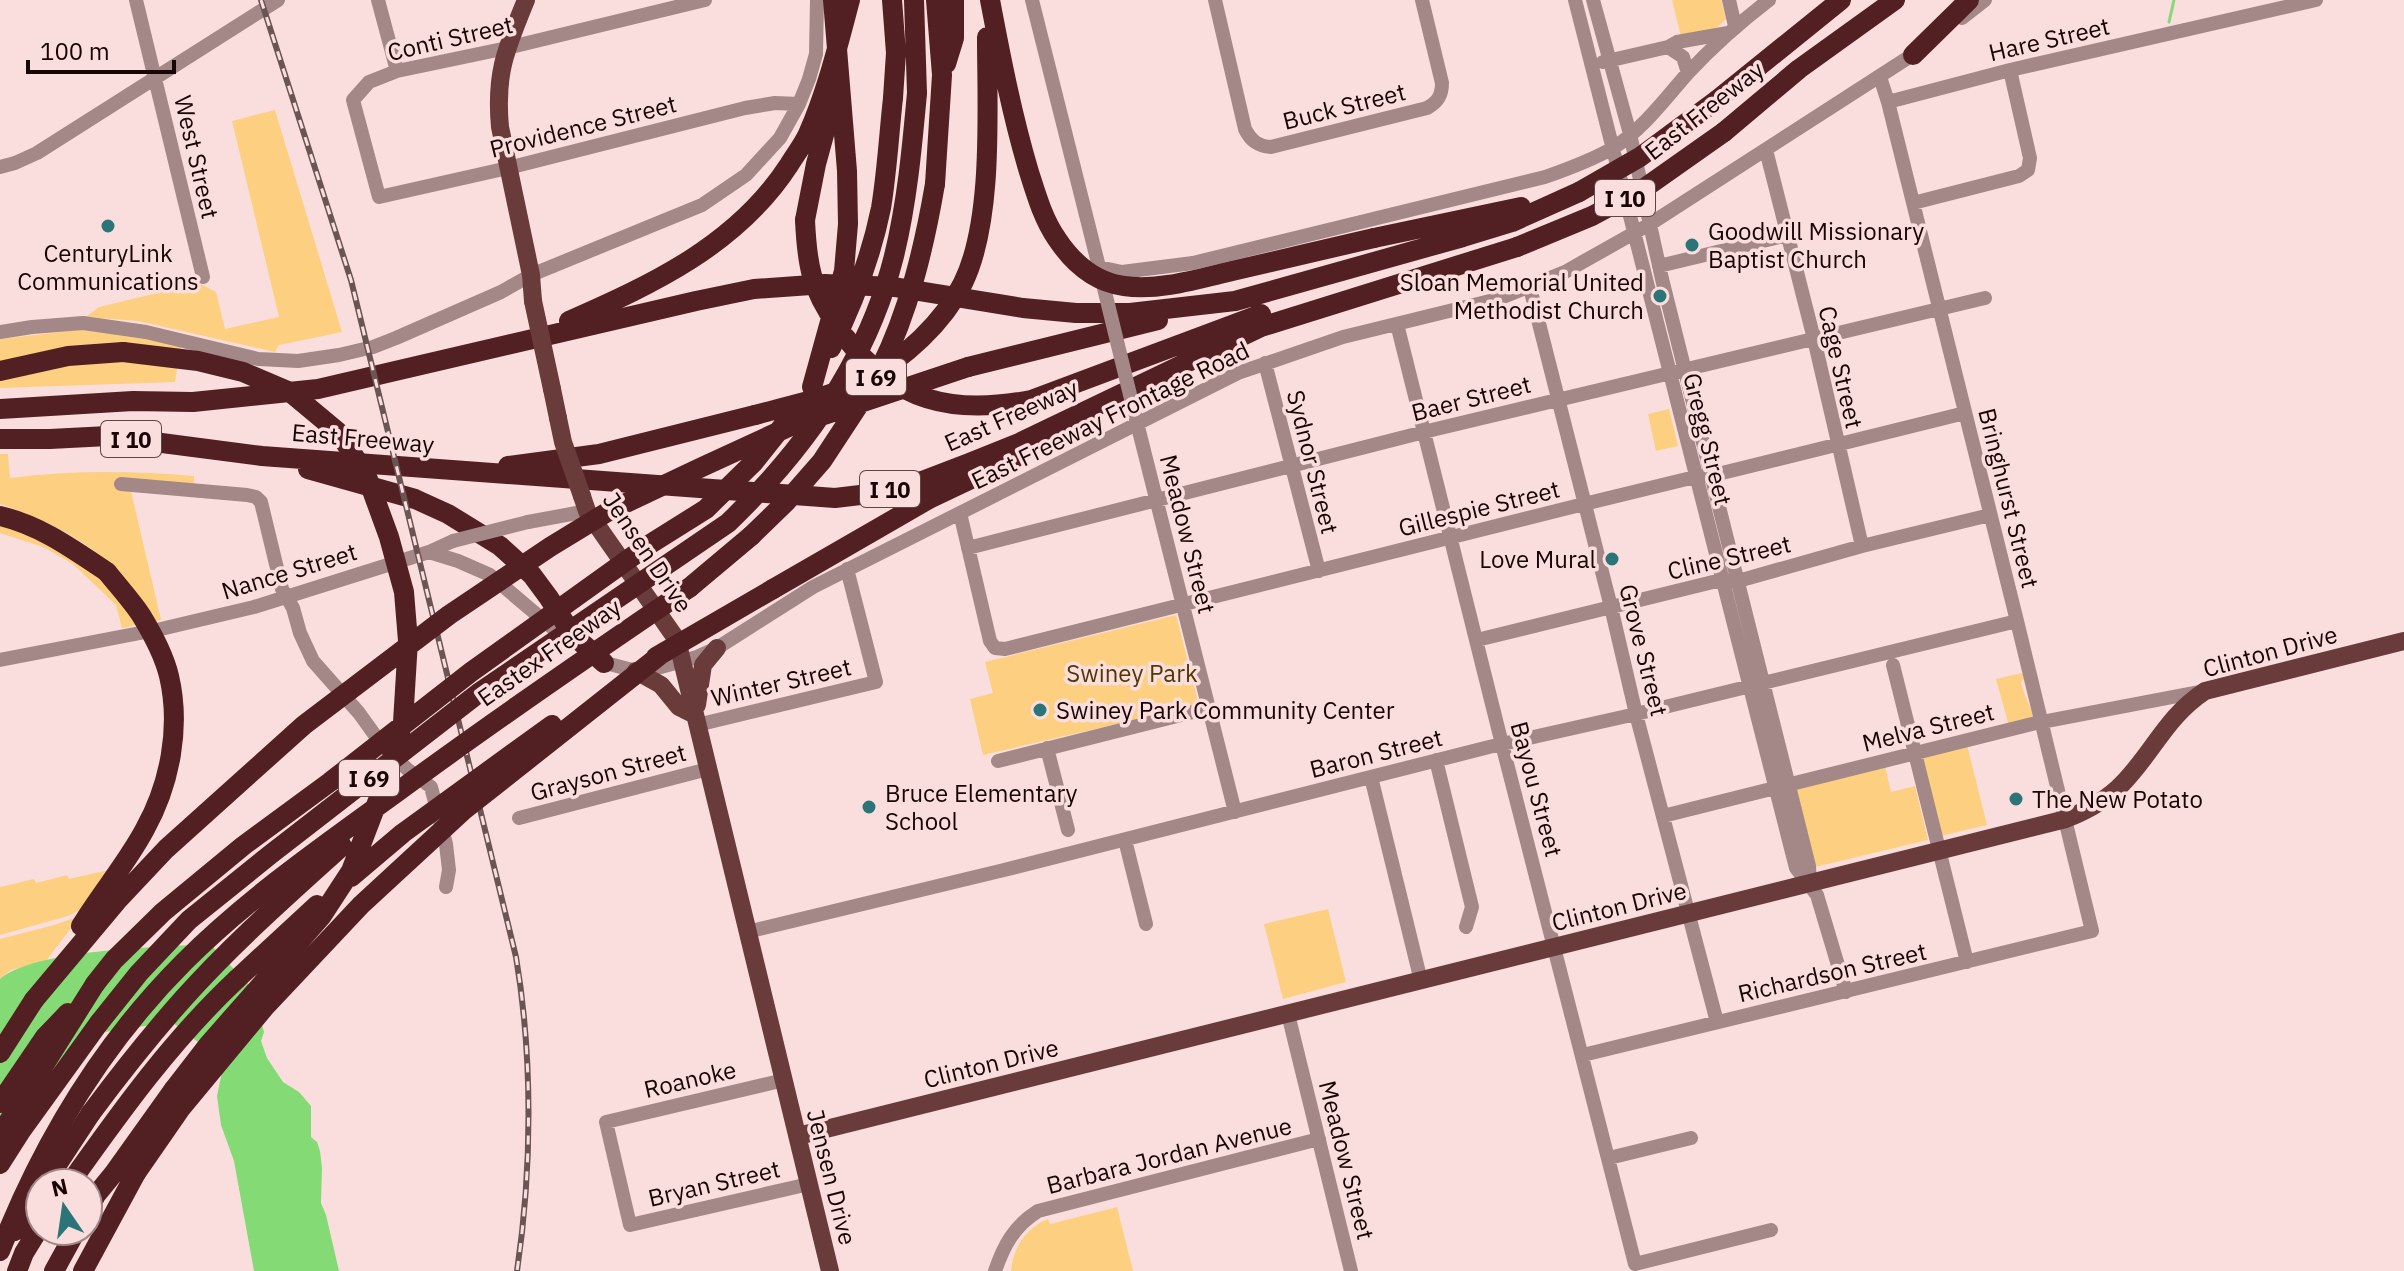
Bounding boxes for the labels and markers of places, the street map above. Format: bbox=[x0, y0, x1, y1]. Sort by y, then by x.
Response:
place label: Goodwill Missionary Baptist Church bbox=[1708, 215, 1924, 275]
marker: CenturyLink Communications bbox=[99, 217, 117, 235]
marker: Goodwill Missionary Baptist Church bbox=[1683, 236, 1701, 254]
place label: CenturyLink Communications bbox=[17, 237, 199, 297]
place label: Sloan Memorial United Methodist Church bbox=[1400, 266, 1644, 326]
marker: Sloan Memorial United Methodist Church bbox=[1651, 287, 1669, 305]
place label: Love Mural bbox=[1479, 543, 1596, 575]
marker: Love Mural bbox=[1603, 550, 1621, 568]
place label: Swiney Park Community Center bbox=[1056, 694, 1395, 726]
marker: Swiney Park Community Center bbox=[1031, 701, 1049, 719]
place label: Bruce Elementary School bbox=[885, 777, 1078, 837]
place label: The New Potato bbox=[2032, 783, 2203, 815]
marker: The New Potato bbox=[2007, 790, 2025, 808]
marker: Bruce Elementary School bbox=[860, 798, 878, 816]

